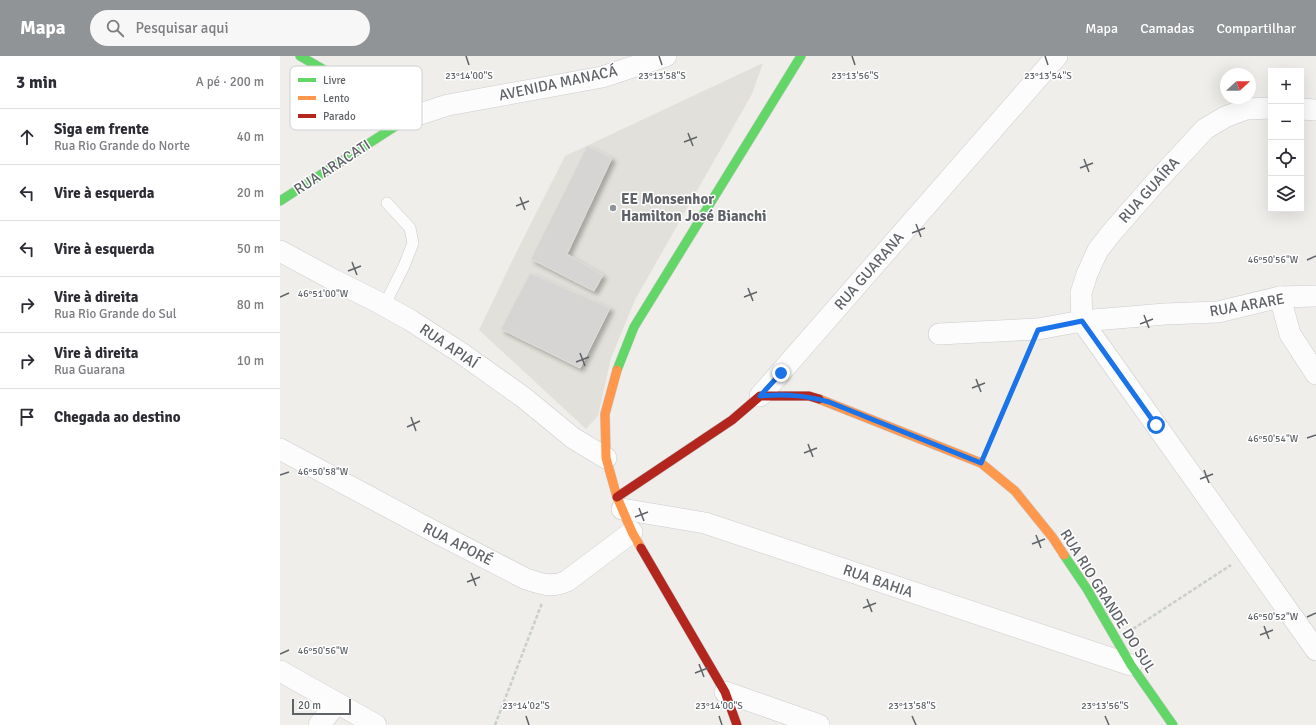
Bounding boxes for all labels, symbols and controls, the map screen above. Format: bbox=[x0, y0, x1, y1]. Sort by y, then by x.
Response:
search box bbox=[90, 10, 370, 46]
text: Mapa bbox=[20, 16, 66, 40]
icon: search bbox=[104, 17, 126, 39]
text: Pesquisar aqui bbox=[136, 19, 229, 37]
text: Mapa bbox=[1085, 20, 1118, 37]
text: Camadas bbox=[1140, 20, 1194, 37]
text: Compartilhar bbox=[1216, 20, 1296, 37]
street label: AVENIDA MANACÁ bbox=[497, 61, 619, 104]
legend bbox=[290, 66, 422, 130]
north arrow bbox=[1220, 68, 1256, 104]
map controls bbox=[1268, 68, 1304, 212]
button: + bbox=[1268, 68, 1304, 104]
text: 23°14'00"S bbox=[445, 70, 493, 82]
text: 23°13'58"S bbox=[638, 70, 686, 82]
text: 23°13'56"S bbox=[831, 70, 879, 82]
text: 23°13'54"S bbox=[1024, 70, 1072, 82]
text: 3 min bbox=[16, 72, 57, 93]
text: A pé · 200 m bbox=[196, 74, 264, 90]
text: Livre bbox=[323, 74, 346, 87]
text: Lento bbox=[323, 92, 350, 105]
button: − bbox=[1268, 104, 1304, 140]
text: Parado bbox=[323, 110, 356, 123]
text: Siga em frente bbox=[54, 120, 149, 138]
icon: ahead bbox=[16, 126, 38, 148]
text: 40 m bbox=[237, 129, 264, 145]
street label: RUA ARACATI bbox=[290, 136, 374, 198]
text: Rua Rio Grande do Norte bbox=[54, 138, 190, 154]
button: locate bbox=[1268, 140, 1304, 176]
street label: RUA GUAÍRA bbox=[1114, 153, 1183, 227]
button: layers bbox=[1268, 176, 1304, 212]
icon: left bbox=[16, 182, 38, 204]
text: Vire à esquerda bbox=[54, 184, 154, 202]
text: 20 m bbox=[237, 185, 264, 201]
place label: EE Monsenhor Hamilton José Bianchi bbox=[621, 190, 767, 225]
marker: EE Monsenhor Hamilton José Bianchi bbox=[608, 203, 618, 213]
street label: RUA GUARANA bbox=[830, 228, 908, 314]
icon: left bbox=[16, 238, 38, 260]
text: Vire à esquerda bbox=[54, 240, 154, 258]
text: 50 m bbox=[237, 241, 264, 257]
text: 46°50'56"W bbox=[1248, 254, 1299, 266]
text: Vire à direita bbox=[54, 288, 138, 306]
text: 46°51'00"W bbox=[298, 288, 349, 300]
street label: RUA ARARE bbox=[1208, 290, 1286, 320]
icon: right bbox=[16, 294, 38, 316]
text: 80 m bbox=[237, 297, 264, 313]
text: Rua Rio Grande do Sul bbox=[54, 306, 177, 322]
street label: RUA APIAÍ bbox=[416, 319, 483, 372]
text: Vire à direita bbox=[54, 344, 138, 362]
icon: right bbox=[16, 350, 38, 372]
text: 10 m bbox=[237, 353, 264, 369]
text: Rua Guarana bbox=[54, 362, 125, 378]
route end bbox=[772, 364, 790, 382]
icon: arrive bbox=[16, 406, 38, 428]
text: Chegada ao destino bbox=[54, 408, 181, 426]
route start bbox=[1147, 416, 1165, 434]
text: 46°50'54"W bbox=[1248, 433, 1299, 445]
text: 46°50'58"W bbox=[298, 466, 349, 478]
street label: RUA APORÉ bbox=[420, 518, 496, 569]
street label: RUA RIO GRANDE DO SUL bbox=[1056, 526, 1160, 676]
street label: RUA BAHIA bbox=[841, 561, 915, 601]
text: 46°50'52"W bbox=[1248, 611, 1299, 623]
text: 46°50'56"W bbox=[298, 645, 349, 657]
scale bar bbox=[292, 697, 351, 716]
text: 20 m bbox=[298, 699, 321, 712]
text: 23°14'02"S bbox=[502, 700, 550, 712]
text: 23°14'00"S bbox=[695, 700, 743, 712]
text: 23°13'58"S bbox=[888, 700, 936, 712]
text: 23°13'56"S bbox=[1081, 700, 1129, 712]

